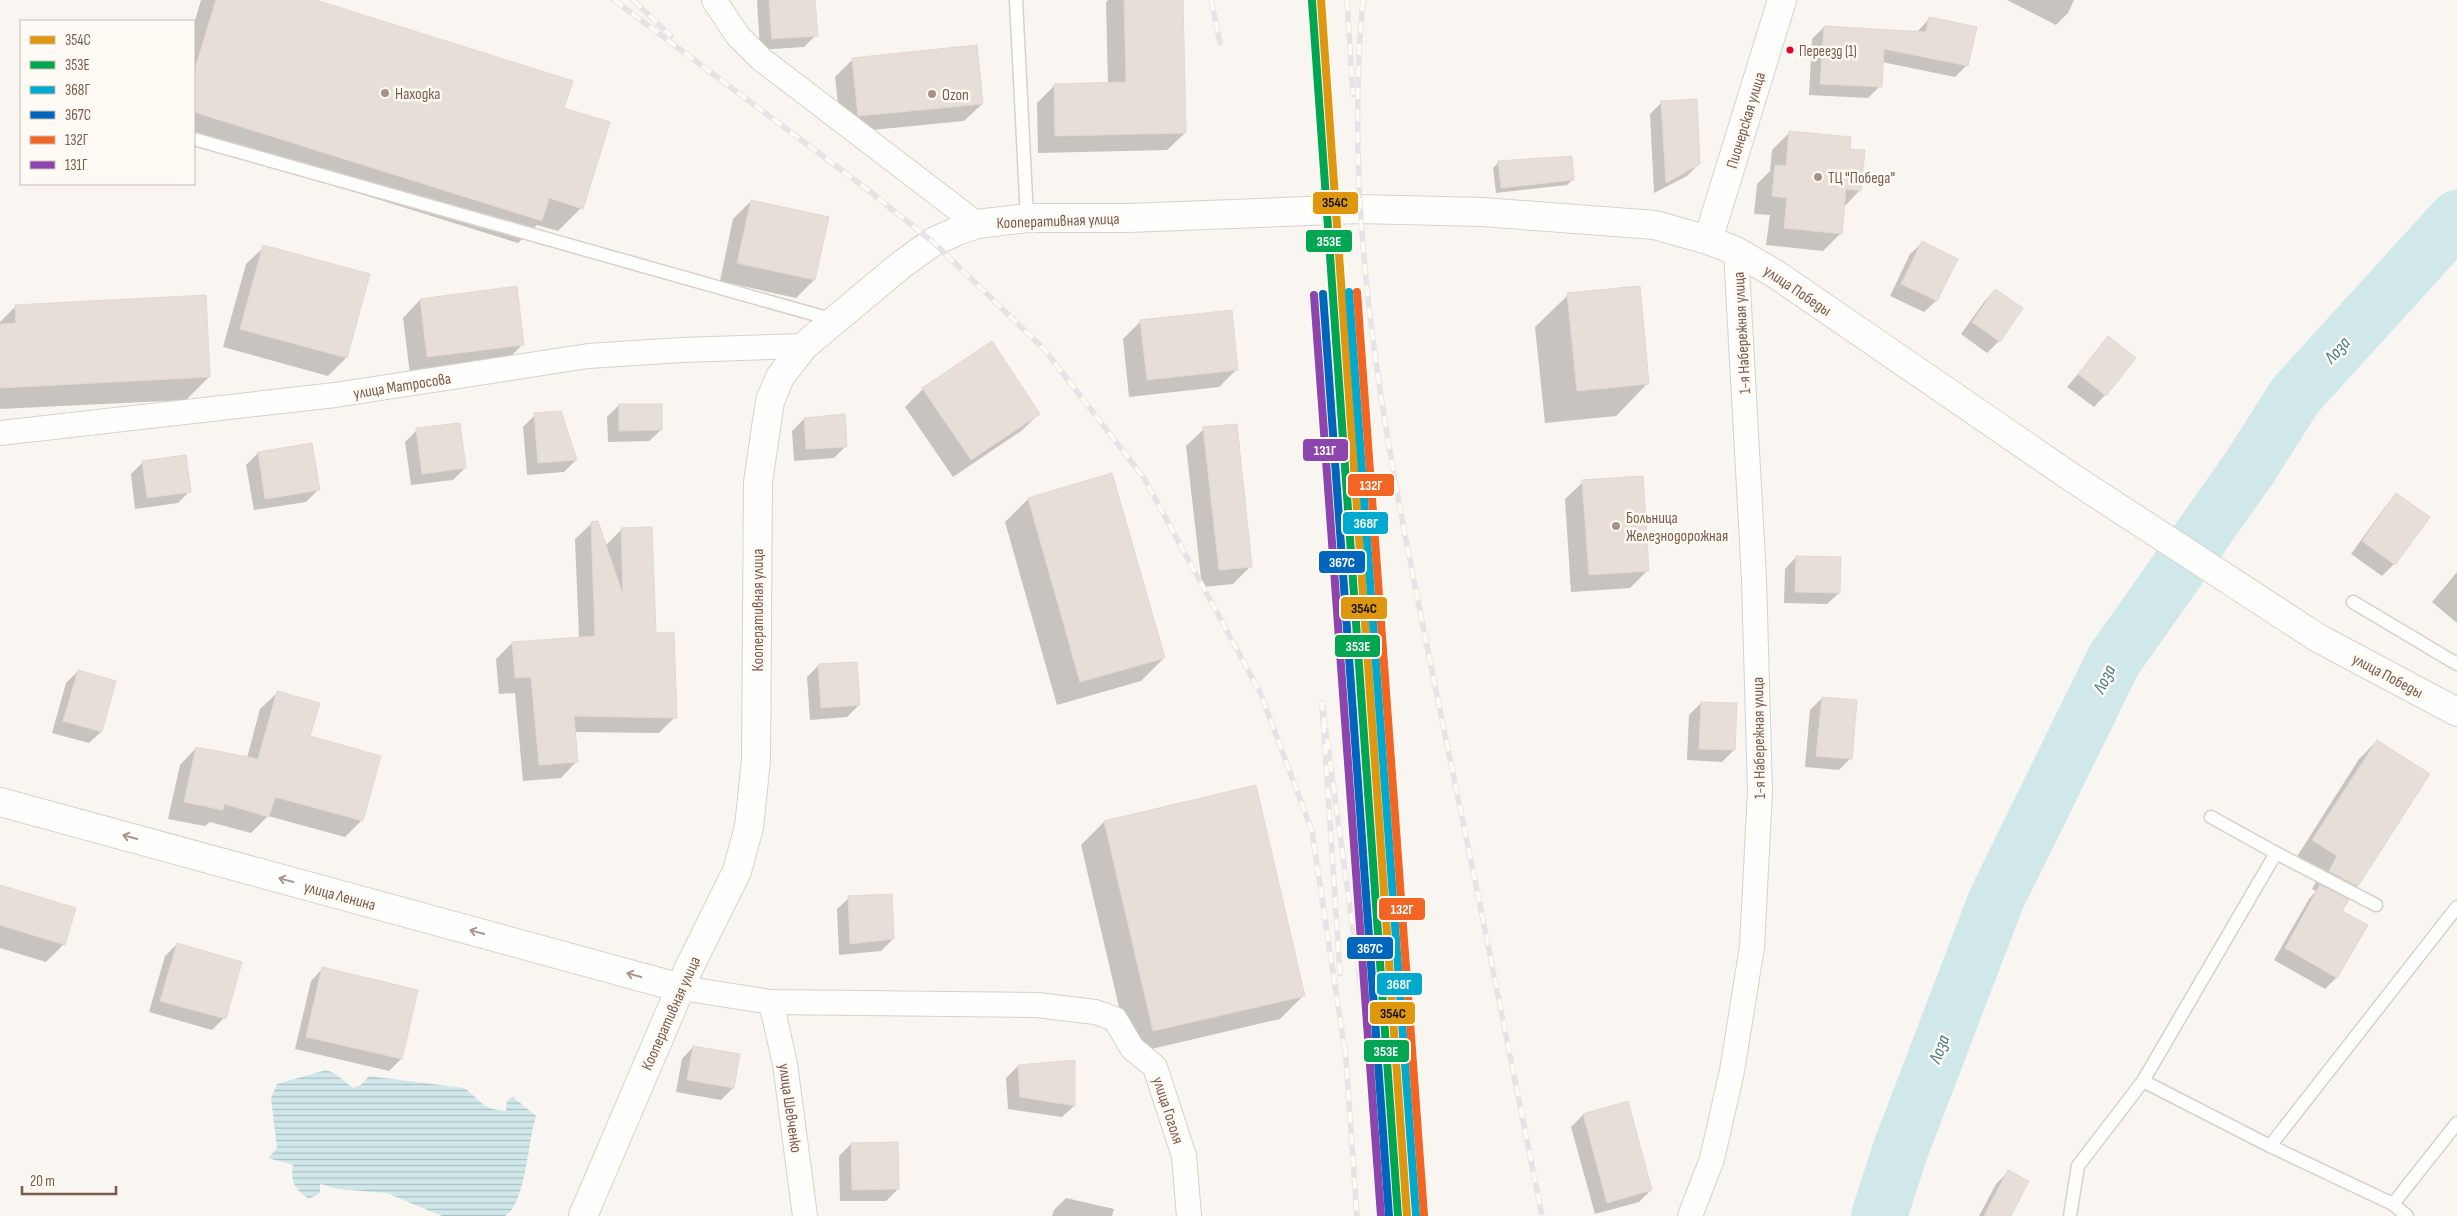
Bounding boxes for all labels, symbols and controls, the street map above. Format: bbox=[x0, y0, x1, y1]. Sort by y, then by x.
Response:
legend bbox=[20, 20, 195, 185]
text: 354С bbox=[65, 31, 91, 50]
place label: Переезд (1) bbox=[1799, 42, 1857, 61]
marker: Переезд (1) bbox=[1785, 45, 1795, 55]
text: 353Е bbox=[65, 56, 90, 75]
street label: Пионерская улица bbox=[1723, 70, 1770, 171]
text: 368Г bbox=[65, 81, 90, 100]
place label: Находка bbox=[395, 85, 440, 104]
place label: Ozon bbox=[942, 86, 969, 105]
marker: Находка bbox=[379, 87, 391, 99]
marker: Ozon bbox=[926, 88, 938, 100]
text: 367С bbox=[65, 106, 91, 125]
text: 132Г bbox=[65, 131, 89, 150]
text: 131Г bbox=[65, 156, 88, 175]
place label: ТЦ "Победа" bbox=[1828, 169, 1895, 188]
marker: ТЦ "Победа" bbox=[1812, 171, 1824, 183]
line badge: 354С bbox=[1312, 191, 1359, 215]
text: 354С bbox=[1322, 194, 1348, 211]
street label: Кооперативная улица bbox=[996, 210, 1120, 233]
line badge: 353Е bbox=[1305, 229, 1353, 253]
text: 353Е bbox=[1317, 233, 1341, 250]
street label: улица Победы bbox=[1760, 262, 1835, 321]
street label: 1-я Набережная улица bbox=[1730, 271, 1755, 394]
water label: Лоза bbox=[2319, 332, 2355, 369]
street label: улица Матросова bbox=[352, 369, 452, 404]
line badge: 131Г bbox=[1302, 438, 1349, 462]
text: 131Г bbox=[1314, 442, 1337, 459]
line badge: 132Г bbox=[1347, 473, 1395, 497]
text: 132Г bbox=[1359, 477, 1383, 494]
place label: Больница Железнодорожная bbox=[1626, 509, 1728, 546]
line badge: 368Г bbox=[1342, 511, 1389, 535]
text: 368Г bbox=[1354, 515, 1379, 532]
marker: Больница Железнодорожная bbox=[1610, 520, 1622, 532]
street label: Кооперативная улица bbox=[749, 549, 768, 671]
line badge: 367С bbox=[1318, 550, 1366, 574]
text: 367С bbox=[1329, 554, 1355, 571]
line badge: 354С bbox=[1340, 596, 1388, 620]
text: 354С bbox=[1351, 600, 1377, 617]
line badge: 353Е bbox=[1334, 634, 1381, 658]
text: 353Е bbox=[1346, 638, 1370, 655]
street label: улица Победы bbox=[2349, 650, 2426, 703]
water label: Лоза bbox=[2088, 661, 2120, 698]
street label: 1-я Набережная улица bbox=[1749, 677, 1770, 799]
one-way arrow bbox=[122, 832, 138, 842]
one-way arrow bbox=[279, 875, 295, 884]
street label: улица Ленина bbox=[302, 878, 378, 915]
line badge: 132Г bbox=[1378, 897, 1426, 921]
text: 132Г bbox=[1390, 901, 1414, 918]
one-way arrow bbox=[469, 927, 485, 936]
line badge: 367С bbox=[1346, 936, 1394, 960]
text: 367С bbox=[1357, 940, 1383, 957]
street label: Кооперативная улица bbox=[638, 954, 705, 1074]
one-way arrow bbox=[626, 970, 642, 979]
line badge: 368Г bbox=[1376, 972, 1423, 996]
text: 368Г bbox=[1387, 976, 1412, 993]
line badge: 354С bbox=[1369, 1001, 1416, 1025]
text: 354С bbox=[1380, 1005, 1406, 1022]
water label: Лоза bbox=[1924, 1031, 1955, 1067]
line badge: 353Е bbox=[1363, 1039, 1410, 1063]
text: 353Е bbox=[1374, 1043, 1398, 1060]
street label: улица Шевченко bbox=[774, 1062, 805, 1154]
street label: улица Гоголя bbox=[1148, 1074, 1187, 1147]
scale bar bbox=[22, 1164, 116, 1196]
text: 20 m bbox=[30, 1172, 55, 1191]

